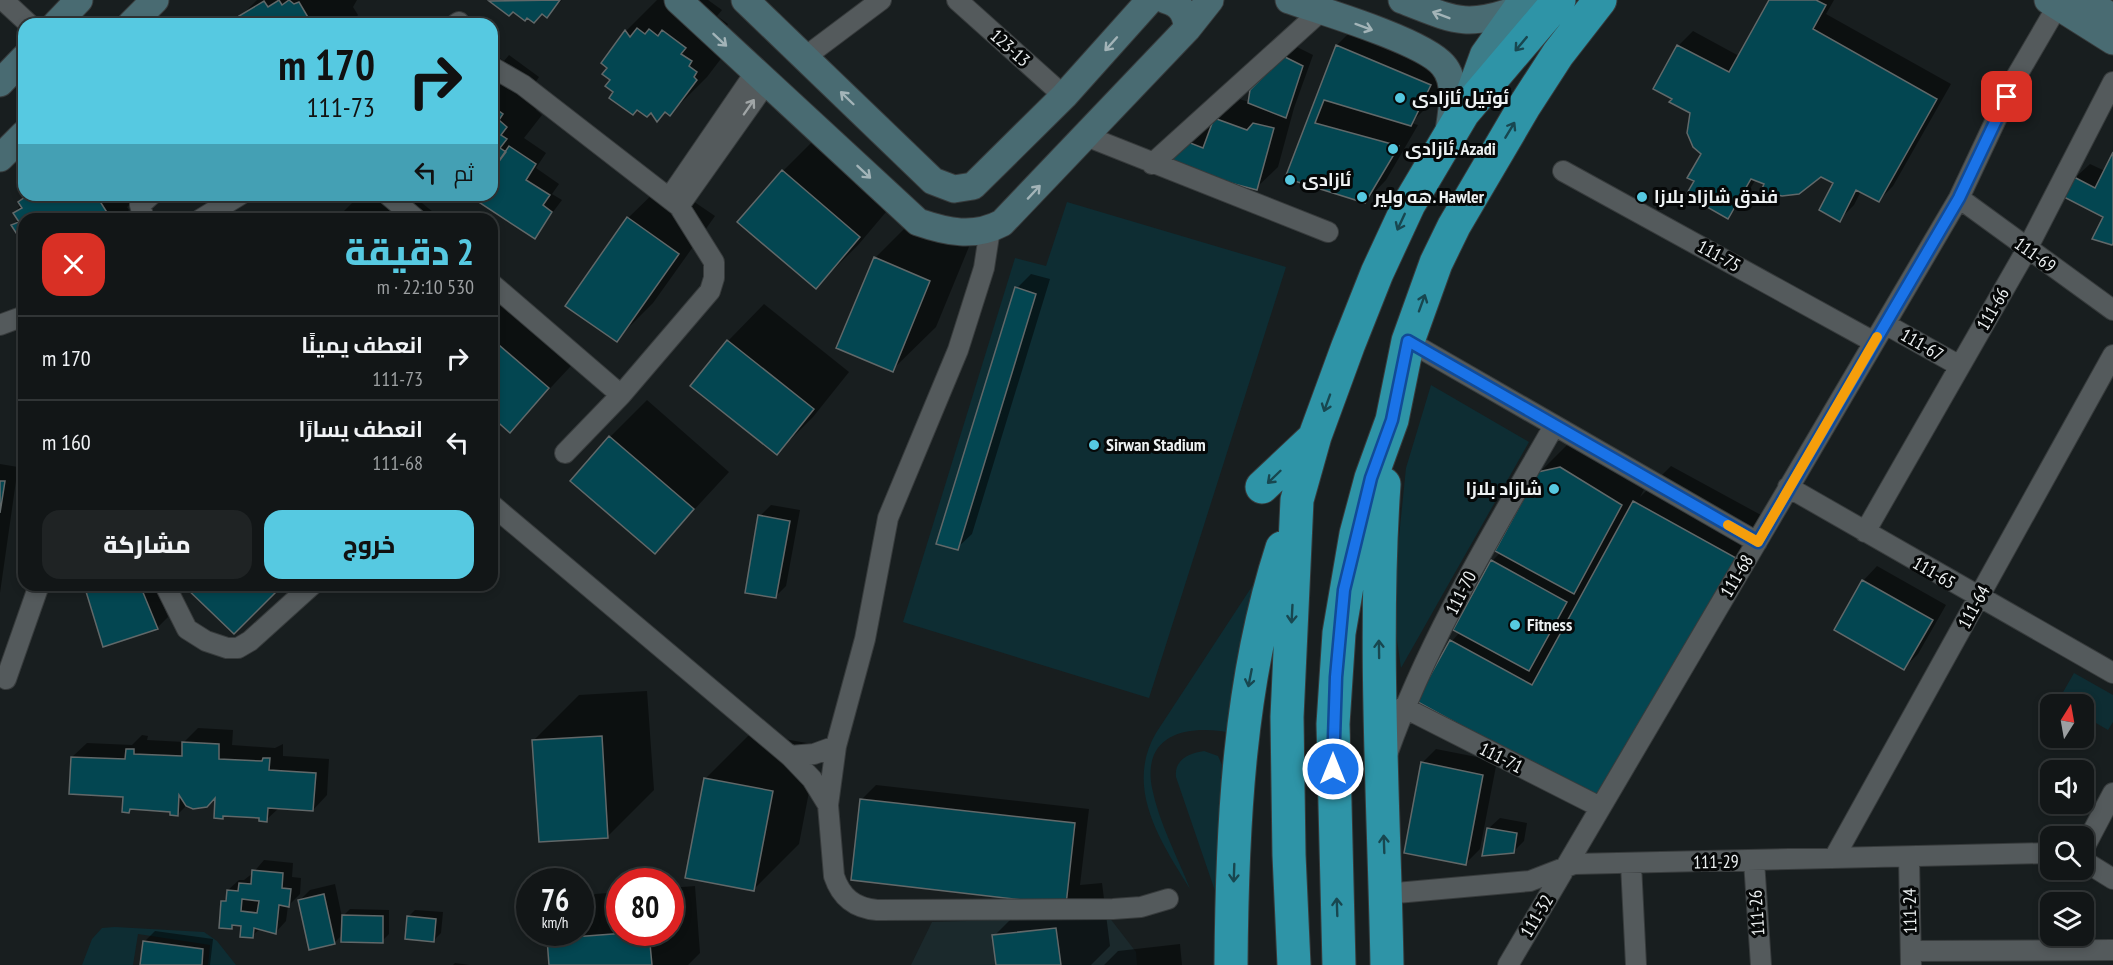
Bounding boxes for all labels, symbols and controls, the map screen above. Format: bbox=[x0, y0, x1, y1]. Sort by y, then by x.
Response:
one-way arrow bbox=[1432, 9, 1451, 20]
one-way arrow bbox=[1354, 22, 1373, 33]
street label: 123-13 bbox=[986, 24, 1035, 71]
one-way arrow bbox=[713, 33, 728, 47]
one-way arrow bbox=[1104, 36, 1118, 51]
one-way arrow bbox=[1514, 36, 1527, 52]
text: 170 m bbox=[278, 37, 375, 92]
icon: right bbox=[396, 42, 474, 120]
pin bbox=[1981, 71, 2032, 122]
icon: arrive bbox=[1990, 80, 2023, 113]
place label: ئوتیل ئازادی bbox=[1412, 86, 1509, 109]
text: 111-73 bbox=[306, 90, 375, 124]
one-way arrow bbox=[840, 91, 855, 105]
marker: ئوتیل ئازادی bbox=[1393, 91, 1407, 105]
one-way arrow bbox=[743, 99, 755, 115]
one-way arrow bbox=[1504, 122, 1516, 139]
place label: ئازادى. Azadi bbox=[1405, 137, 1496, 160]
marker: ئازادى. Azadi bbox=[1386, 142, 1400, 156]
icon: left bbox=[409, 156, 442, 189]
text: ثم bbox=[454, 159, 474, 187]
one-way arrow bbox=[856, 165, 871, 179]
place label: ئازادی bbox=[1302, 168, 1352, 191]
marker: ئازادی bbox=[1283, 173, 1297, 187]
one-way arrow bbox=[1027, 184, 1041, 199]
place label: هه ولير. Hawler bbox=[1373, 185, 1485, 208]
place label: فندق شازاد بلازا bbox=[1654, 185, 1778, 208]
marker: هه ولير. Hawler bbox=[1355, 190, 1369, 204]
marker: فندق شازاد بلازا bbox=[1635, 190, 1649, 204]
one-way arrow bbox=[1394, 213, 1406, 231]
text: 2 دقيقة bbox=[345, 228, 474, 275]
street label: 111-69 bbox=[2010, 232, 2061, 277]
button: close bbox=[42, 233, 105, 296]
street label: 111-75 bbox=[1694, 234, 1745, 277]
text: 530 m · 22:10 bbox=[377, 274, 474, 300]
street label: 111-66 bbox=[1971, 283, 2014, 334]
one-way arrow bbox=[1417, 294, 1428, 313]
street label: 111-67 bbox=[1897, 323, 1948, 366]
text: انعطف يمينًا bbox=[301, 331, 423, 359]
icon: right bbox=[441, 342, 474, 375]
text: 170 m bbox=[42, 344, 91, 372]
text: 111-73 bbox=[372, 366, 423, 392]
one-way arrow bbox=[1321, 393, 1332, 412]
text: انعطف يسارًا bbox=[299, 415, 423, 443]
icon: left bbox=[441, 426, 474, 459]
text: 160 m bbox=[42, 428, 91, 456]
place label: Sirwan Stadium bbox=[1106, 433, 1206, 456]
marker: Sirwan Stadium bbox=[1087, 438, 1101, 452]
text: 111-68 bbox=[372, 450, 423, 476]
one-way arrow bbox=[1266, 469, 1281, 484]
place label: شازاد بلازا bbox=[1465, 477, 1542, 500]
marker: شازاد بلازا bbox=[1547, 482, 1561, 496]
button: مشاركة bbox=[42, 510, 252, 579]
button: خروج bbox=[264, 510, 474, 579]
street label: 111-68 bbox=[1715, 550, 1758, 601]
street label: 111-65 bbox=[1909, 551, 1960, 594]
street label: 111-70 bbox=[1440, 567, 1481, 618]
street label: 111-64 bbox=[1952, 581, 1995, 632]
one-way arrow bbox=[1286, 604, 1297, 624]
place label: Fitness bbox=[1527, 613, 1572, 636]
marker: Fitness bbox=[1508, 618, 1522, 632]
one-way arrow bbox=[1373, 639, 1385, 659]
one-way arrow bbox=[1244, 668, 1255, 688]
north arrow bbox=[2040, 694, 2094, 748]
map controls bbox=[2040, 694, 2094, 946]
position arrow bbox=[1301, 737, 1365, 801]
street label: 111-71 bbox=[1476, 737, 1527, 778]
button: sound bbox=[2040, 760, 2094, 814]
button: search bbox=[2040, 826, 2094, 880]
one-way arrow bbox=[1378, 834, 1390, 854]
street label: 111-29 bbox=[1693, 850, 1739, 873]
one-way arrow bbox=[1229, 862, 1240, 882]
speed limit sign: 80 bbox=[606, 868, 684, 946]
text: 76 bbox=[541, 880, 569, 919]
street label: 111-24 bbox=[1898, 888, 1921, 934]
street label: 111-26 bbox=[1743, 889, 1770, 937]
street label: 111-32 bbox=[1515, 890, 1558, 941]
button: layers bbox=[2040, 892, 2094, 946]
one-way arrow bbox=[1332, 897, 1343, 917]
text: km/h bbox=[542, 913, 568, 932]

